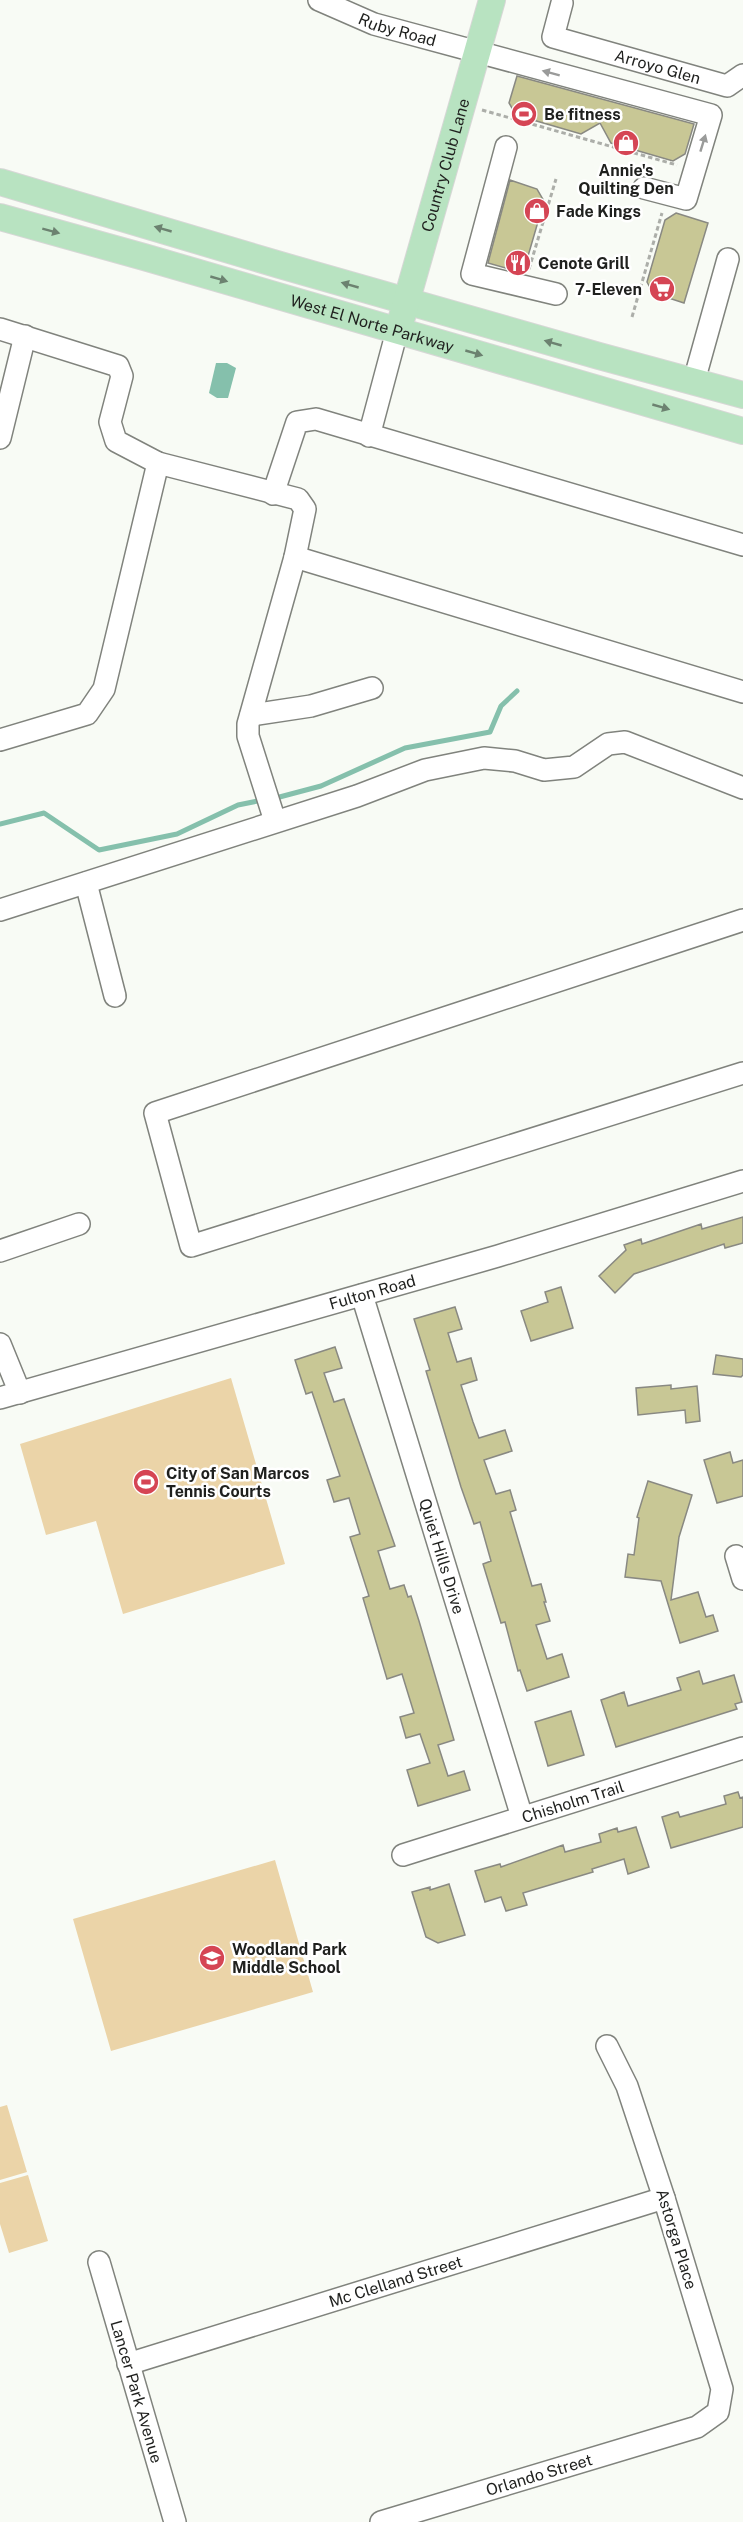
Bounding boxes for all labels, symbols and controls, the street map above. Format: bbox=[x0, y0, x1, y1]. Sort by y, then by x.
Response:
street label: Ruby Road bbox=[355, 9, 438, 50]
street label: Arroyo Glen bbox=[612, 46, 703, 88]
one-way arrow bbox=[542, 68, 560, 78]
street label: Country Club Lane bbox=[418, 96, 474, 234]
sports icon: Be fitness bbox=[509, 99, 539, 129]
place label: Be fitness bbox=[544, 105, 621, 124]
shop icon: Annie's Quilting Den bbox=[611, 128, 641, 158]
one-way arrow bbox=[699, 134, 708, 152]
place label: Annie's Quilting Den bbox=[578, 161, 674, 198]
shop icon: Fade Kings bbox=[522, 196, 552, 226]
place label: Fade Kings bbox=[556, 202, 641, 221]
one-way arrow bbox=[154, 224, 172, 233]
one-way arrow bbox=[42, 227, 60, 237]
restaurant icon: Cenote Grill bbox=[503, 248, 533, 278]
place label: Cenote Grill bbox=[538, 254, 630, 273]
supermarket icon: 7-Eleven bbox=[647, 274, 677, 304]
one-way arrow bbox=[210, 275, 228, 284]
one-way arrow bbox=[341, 280, 359, 289]
place label: 7-Eleven bbox=[575, 280, 642, 299]
street label: West El Norte Parkway bbox=[288, 291, 457, 357]
one-way arrow bbox=[544, 338, 562, 347]
one-way arrow bbox=[465, 349, 483, 358]
one-way arrow bbox=[652, 403, 670, 412]
street label: Fulton Road bbox=[327, 1271, 418, 1314]
place label: City of San Marcos Tennis Courts bbox=[166, 1464, 310, 1501]
sports icon: City of San Marcos Tennis Courts bbox=[131, 1467, 161, 1497]
street label: Quiet Hills Drive bbox=[415, 1496, 468, 1616]
street label: Chisholm Trail bbox=[520, 1777, 626, 1827]
place label: Woodland Park Middle School bbox=[232, 1940, 347, 1977]
school or university icon: Woodland Park Middle School bbox=[197, 1943, 227, 1973]
street label: Astorga Place bbox=[652, 2187, 701, 2292]
street label: Mc Clelland Street bbox=[326, 2252, 465, 2311]
street label: Lancer Park Avenue bbox=[107, 2318, 166, 2465]
street label: Orlando Street bbox=[484, 2450, 595, 2500]

